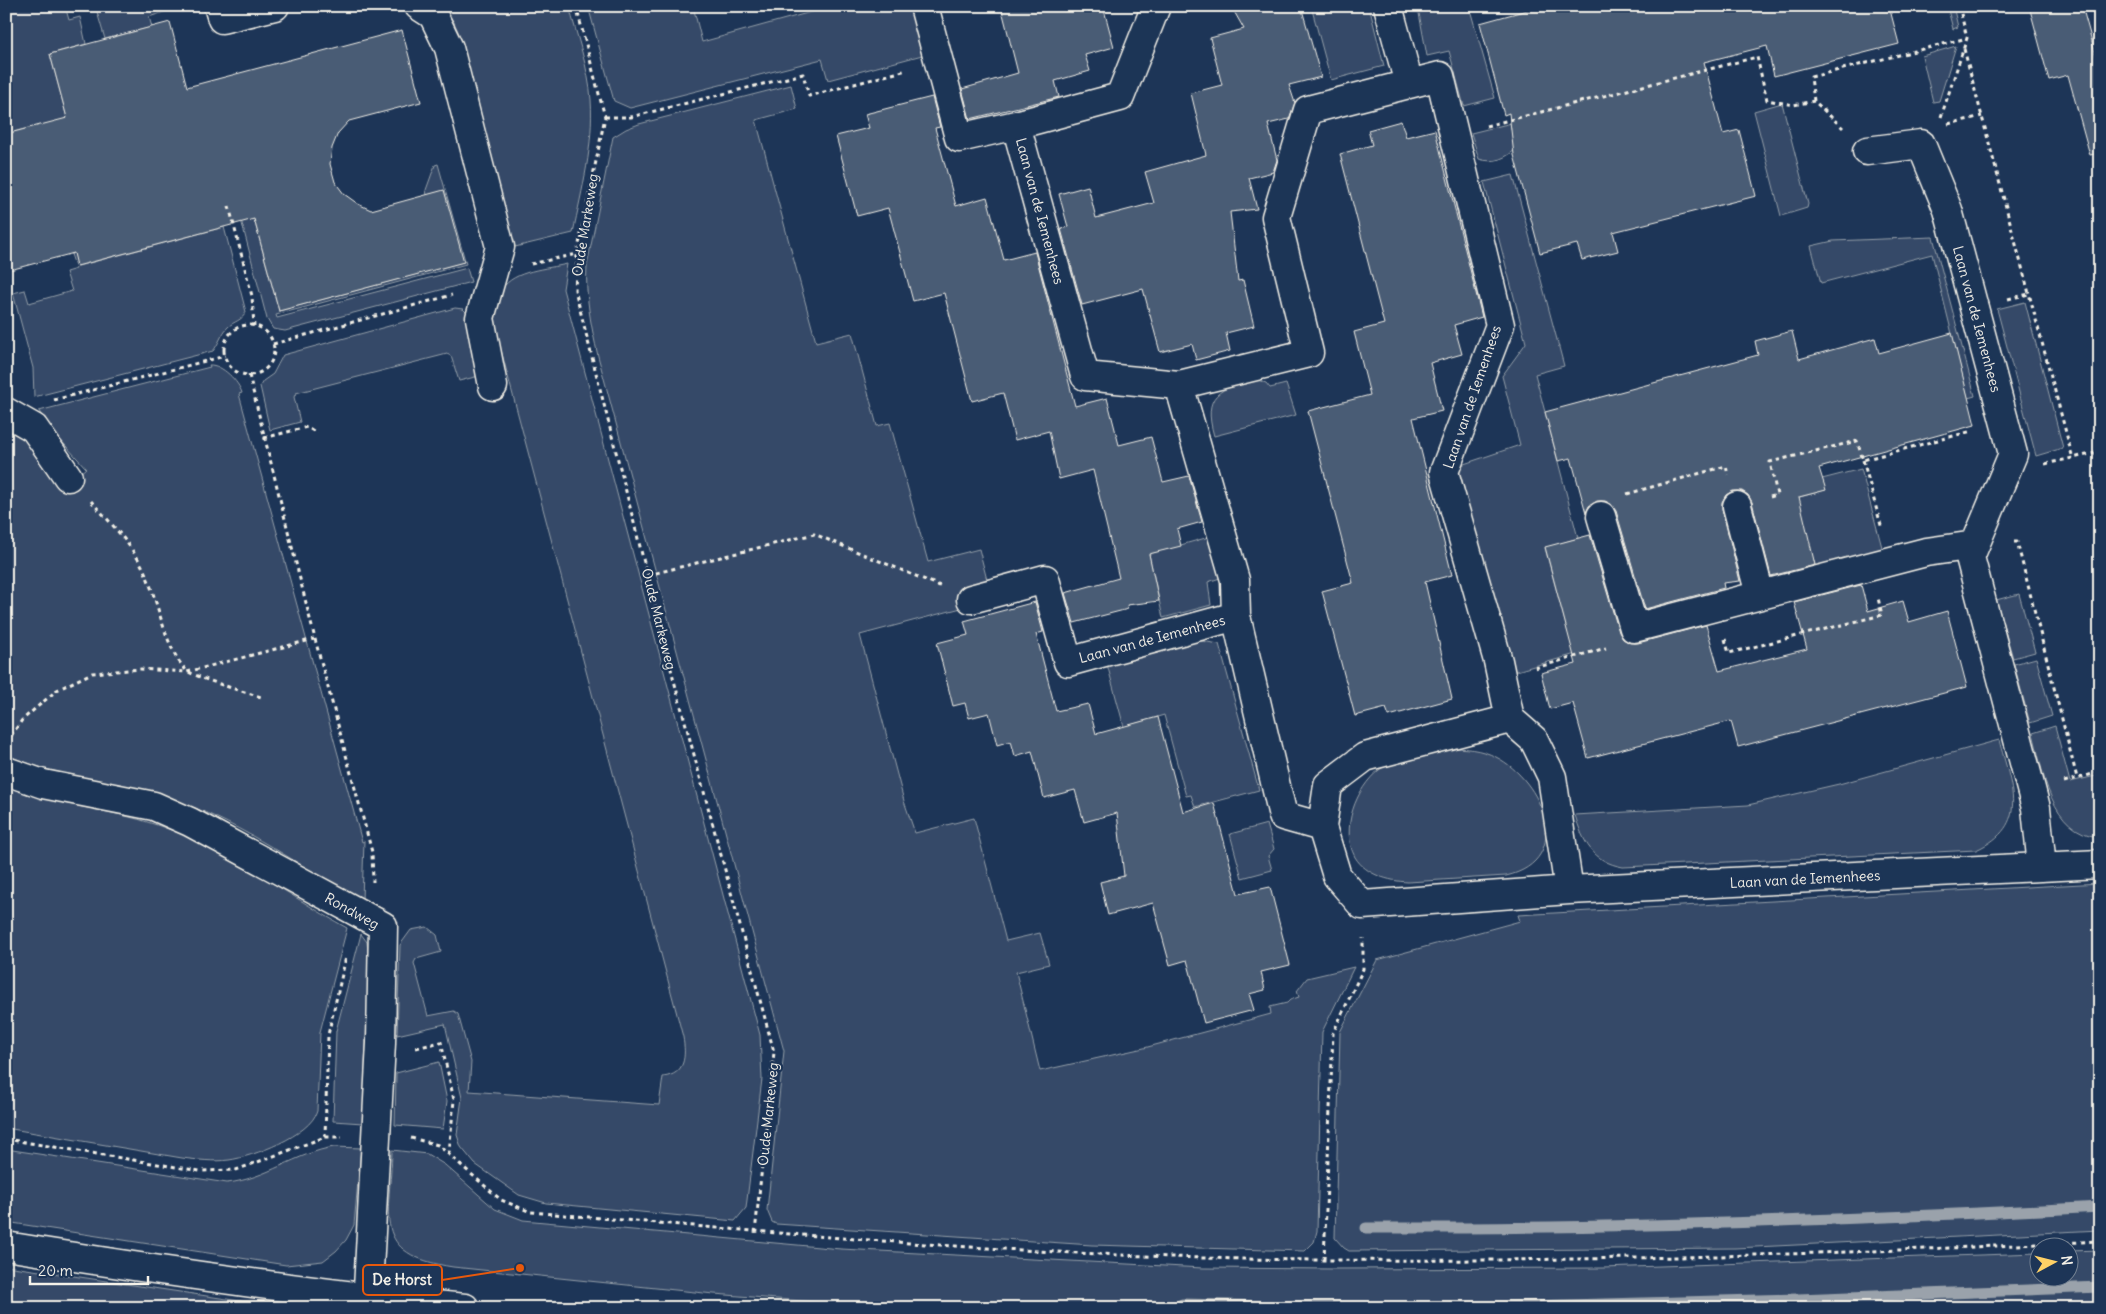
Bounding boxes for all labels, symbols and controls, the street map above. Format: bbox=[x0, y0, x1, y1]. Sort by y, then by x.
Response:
street label: Laan van de Iemenhees bbox=[1012, 136, 1068, 286]
street label: Oude Markeweg bbox=[568, 172, 602, 278]
street label: Laan van de Iemenhees bbox=[1949, 244, 2005, 394]
street label: Laan van de Iemenhees bbox=[1439, 323, 1505, 471]
street label: Oude Markeweg bbox=[638, 566, 680, 672]
street label: Laan van de Iemenhees bbox=[1077, 611, 1227, 667]
street label: Laan van de Iemenhees bbox=[1729, 866, 1881, 892]
street label: Rondweg bbox=[322, 889, 382, 933]
street label: Oude Markeweg bbox=[754, 1061, 782, 1167]
north arrow bbox=[2028, 1236, 2078, 1286]
scale bar bbox=[30, 1254, 148, 1286]
text: N bbox=[2057, 1255, 2076, 1266]
text: 20 m bbox=[38, 1261, 73, 1280]
callout: De Horst bbox=[363, 1265, 442, 1295]
text: De Horst bbox=[372, 1270, 433, 1289]

